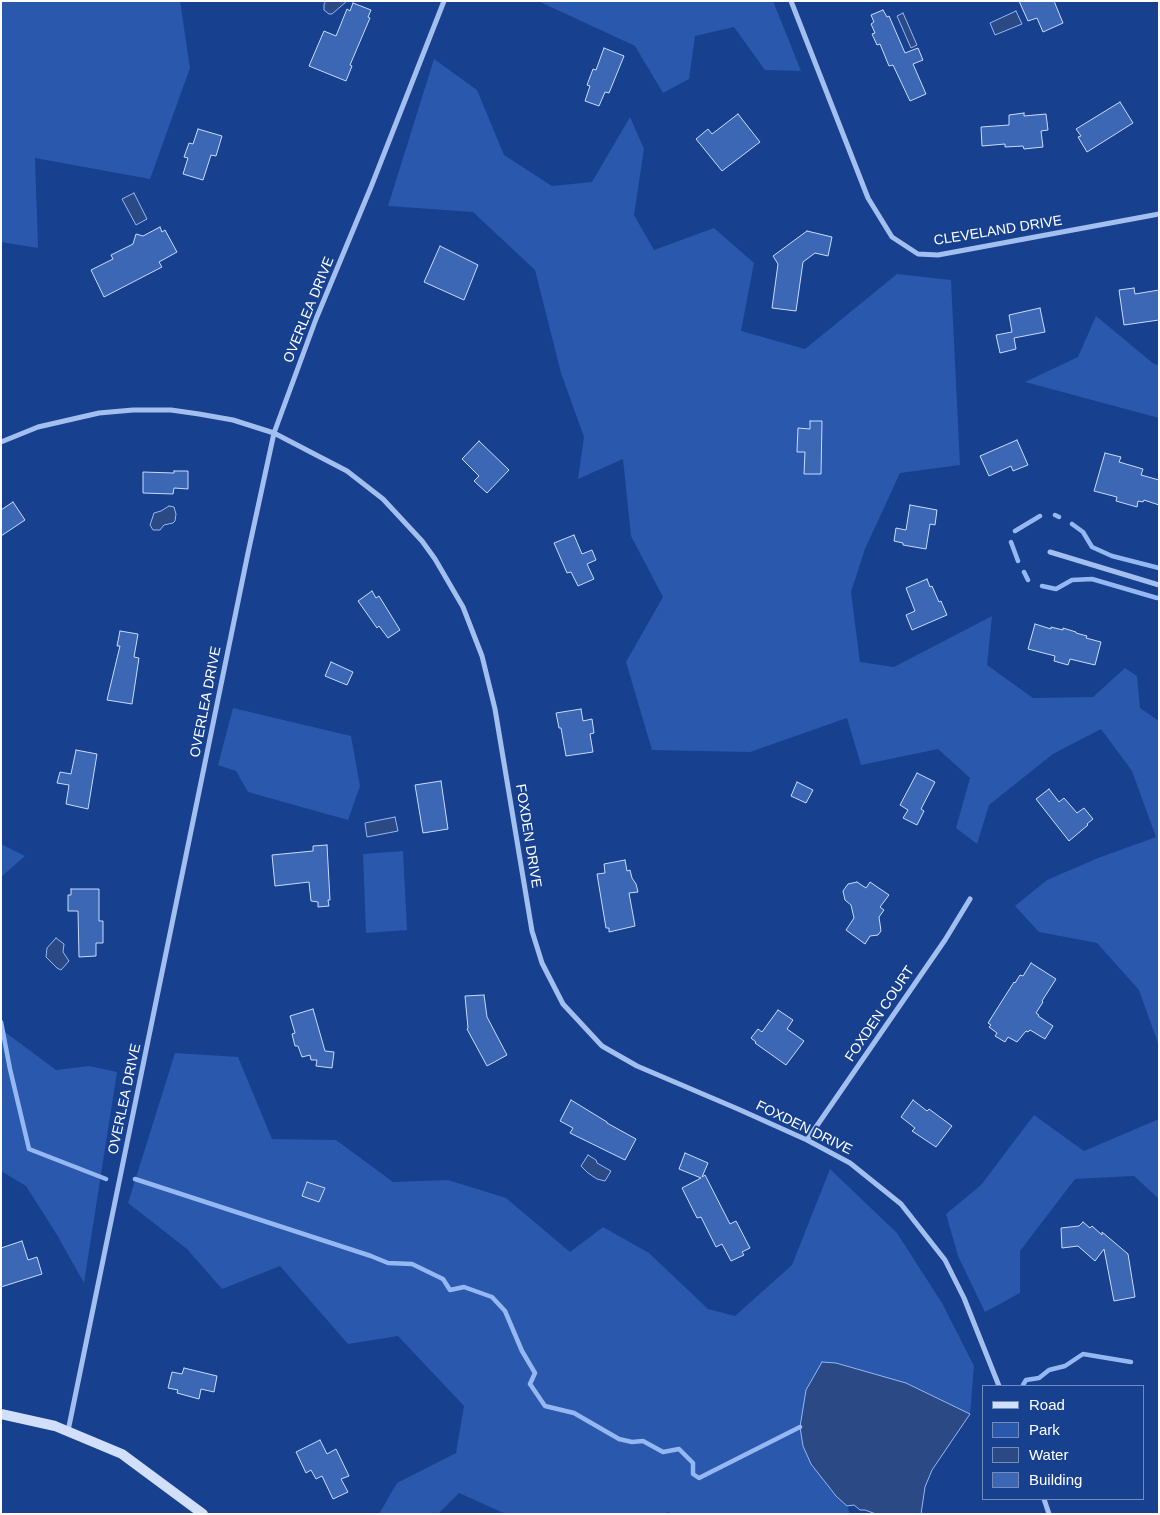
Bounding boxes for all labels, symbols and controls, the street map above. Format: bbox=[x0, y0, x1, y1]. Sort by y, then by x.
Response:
street label: CLEVELAND DRIVE bbox=[933, 213, 1063, 249]
street label: OVERLEA DRIVE bbox=[280, 255, 338, 365]
street label: OVERLEA DRIVE bbox=[187, 645, 225, 759]
street label: FOXDEN DRIVE bbox=[511, 783, 545, 889]
street label: FOXDEN COURT bbox=[842, 963, 918, 1065]
street label: OVERLEA DRIVE bbox=[105, 1042, 145, 1156]
street label: FOXDEN DRIVE bbox=[753, 1097, 855, 1159]
legend bbox=[982, 1385, 1145, 1500]
text: Road bbox=[1029, 1396, 1065, 1413]
text: Park bbox=[1029, 1421, 1060, 1438]
text: Water bbox=[1029, 1446, 1068, 1463]
text: Building bbox=[1029, 1471, 1082, 1488]

